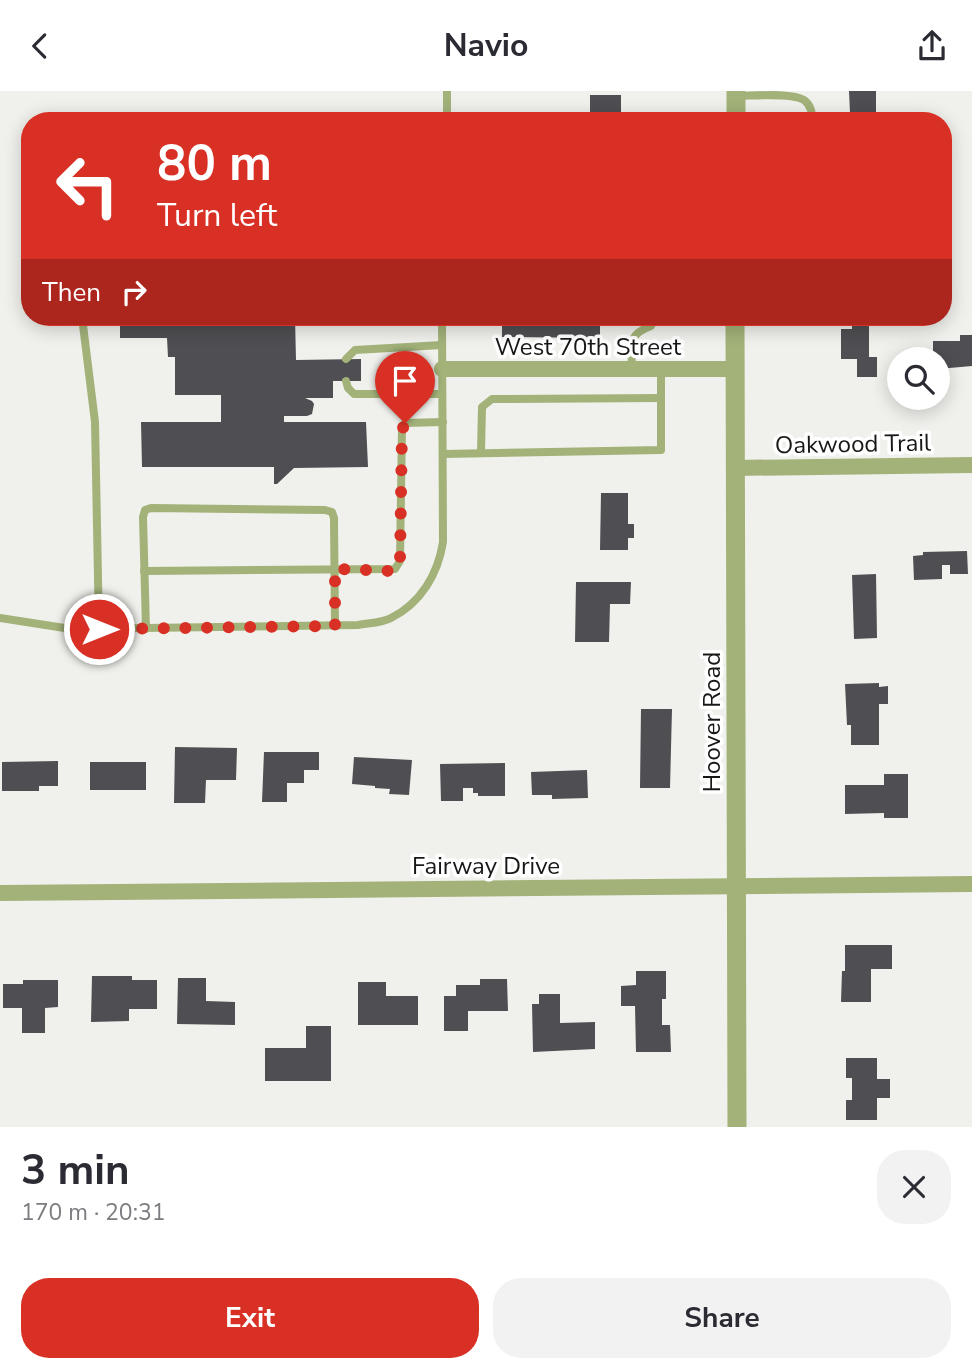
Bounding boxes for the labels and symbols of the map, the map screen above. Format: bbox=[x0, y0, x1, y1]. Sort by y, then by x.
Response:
street label: West 70th Street bbox=[495, 331, 682, 363]
pin bbox=[375, 351, 435, 423]
street label: Oakwood Trail bbox=[775, 427, 931, 461]
position arrow bbox=[62, 592, 136, 666]
street label: Hoover Road bbox=[696, 652, 728, 792]
street label: Fairway Drive bbox=[412, 850, 560, 882]

